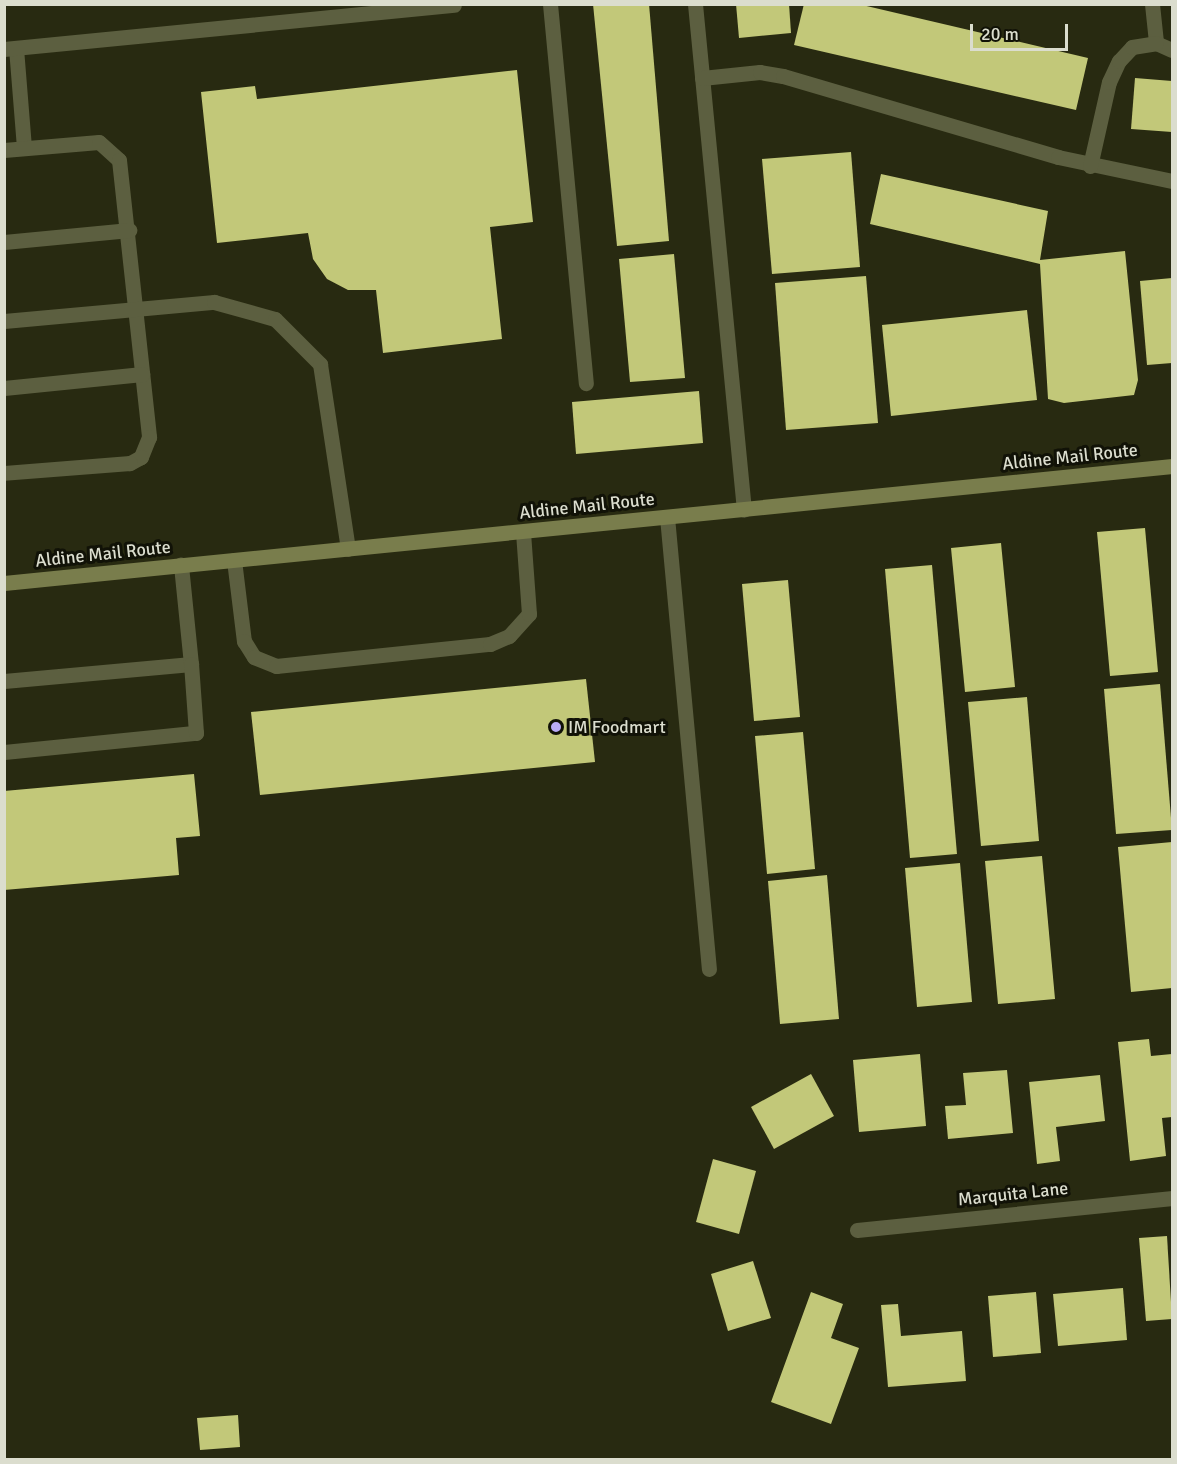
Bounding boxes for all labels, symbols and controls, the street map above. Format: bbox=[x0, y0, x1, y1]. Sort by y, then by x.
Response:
scale bar bbox=[973, 12, 1070, 50]
text: 20 m bbox=[981, 23, 1019, 45]
street label: Aldine Mail Route bbox=[1001, 439, 1139, 475]
street label: Aldine Mail Route bbox=[518, 488, 656, 524]
street label: Aldine Mail Route bbox=[34, 536, 172, 572]
place label: IM Foodmart bbox=[568, 716, 666, 738]
marker: IM Foodmart bbox=[549, 720, 563, 734]
street label: Marquita Lane bbox=[957, 1177, 1069, 1211]

